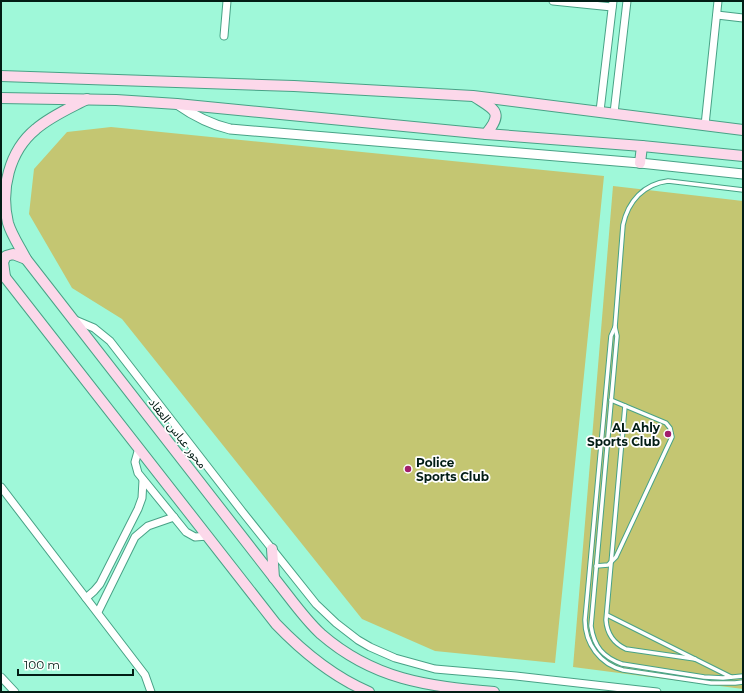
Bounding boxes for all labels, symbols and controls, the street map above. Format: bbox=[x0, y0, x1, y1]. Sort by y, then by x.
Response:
street label: محور عباس العقاد bbox=[146, 395, 210, 471]
place label: AL Ahly Sports Club bbox=[587, 420, 661, 449]
marker: AL Ahly Sports Club bbox=[663, 429, 673, 439]
place label: Police Sports Club bbox=[416, 455, 489, 484]
marker: Police Sports Club bbox=[403, 464, 413, 474]
scale bar bbox=[18, 651, 133, 677]
text: 100 m bbox=[24, 657, 60, 672]

